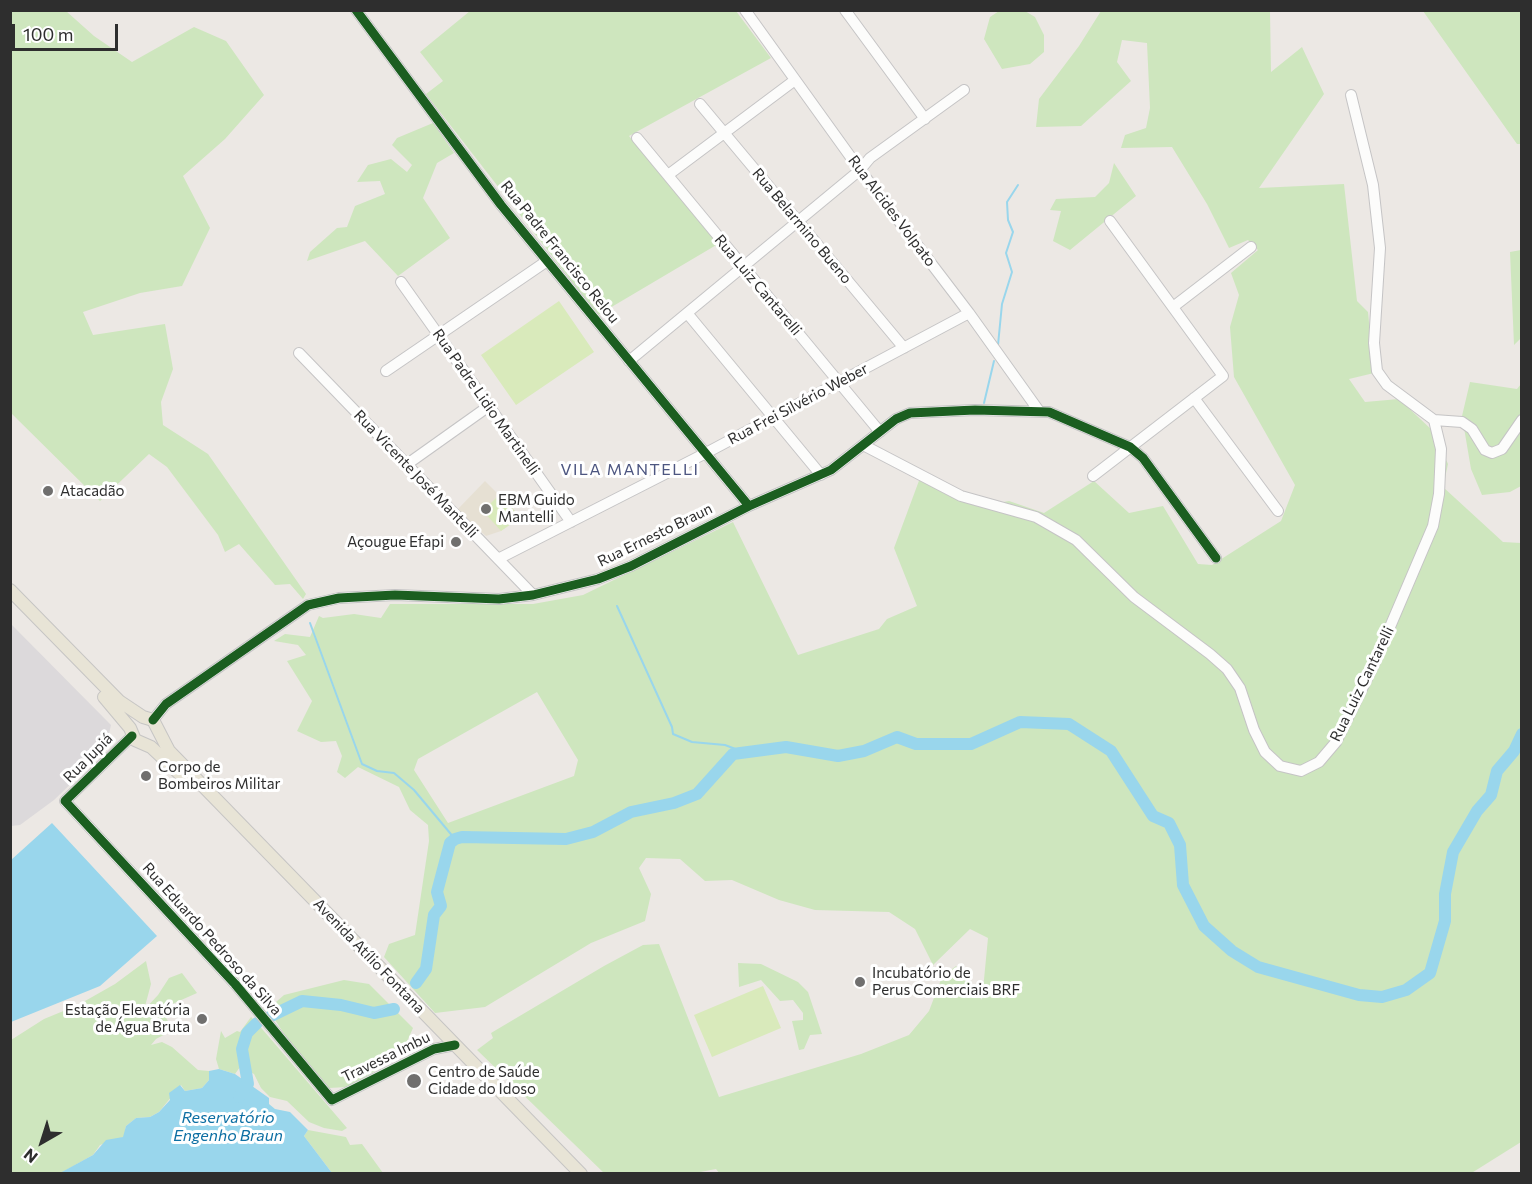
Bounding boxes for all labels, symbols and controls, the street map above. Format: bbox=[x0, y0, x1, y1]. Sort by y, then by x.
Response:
scale bar bbox=[15, 12, 122, 50]
text: 100 m bbox=[23, 23, 73, 45]
street label: Rua Alcides Volpato bbox=[844, 152, 940, 270]
street label: Rua Belarmino Bueno bbox=[748, 165, 856, 287]
street label: Rua Padre Francisco Relou bbox=[497, 177, 623, 327]
street label: Rua Luiz Cantarelli bbox=[711, 231, 805, 339]
street label: Rua Padre Lidio Martinelli bbox=[429, 325, 543, 479]
street label: Rua Frei Silvério Weber bbox=[725, 359, 871, 449]
street label: Rua Vicente José Mantelli bbox=[350, 406, 482, 542]
district label: VILA MANTELLI bbox=[560, 460, 700, 480]
place label: Atacadão bbox=[60, 482, 124, 500]
marker: Atacadão bbox=[41, 484, 55, 498]
place label: EBM Guido Mantelli bbox=[498, 491, 575, 526]
street label: Rua Ernesto Braun bbox=[595, 499, 715, 571]
marker: EBM Guido Mantelli bbox=[479, 502, 493, 516]
place label: Açougue Efapi bbox=[347, 533, 444, 551]
marker: Açougue Efapi bbox=[449, 535, 463, 549]
street label: Rua Luiz Cantarelli bbox=[1326, 623, 1398, 745]
street label: Rua Jupiá bbox=[60, 730, 116, 786]
place label: Corpo de Bombeiros Militar bbox=[158, 758, 280, 793]
marker: Corpo de Bombeiros Militar bbox=[139, 769, 153, 783]
street label: Rua Eduardo Pedroso da Silva bbox=[139, 859, 285, 1019]
street label: Avenida Atílio Fontana bbox=[310, 895, 428, 1017]
place label: Incubatório de Perus Comerciais BRF bbox=[872, 964, 1020, 999]
marker: Incubatório de Perus Comerciais BRF bbox=[853, 975, 867, 989]
place label: Estação Elevatória de Água Bruta bbox=[65, 1001, 190, 1036]
marker: Estação Elevatória de Água Bruta bbox=[195, 1012, 209, 1026]
street label: Travessa Imbu bbox=[339, 1028, 433, 1086]
place label: Centro de Saúde Cidade do Idoso bbox=[428, 1063, 540, 1098]
marker: Centro de Saúde Cidade do Idoso bbox=[405, 1072, 423, 1090]
water label: Reservatório Engenho Braun bbox=[173, 1108, 283, 1146]
north arrow bbox=[12, 1112, 72, 1172]
text: N bbox=[20, 1145, 41, 1168]

